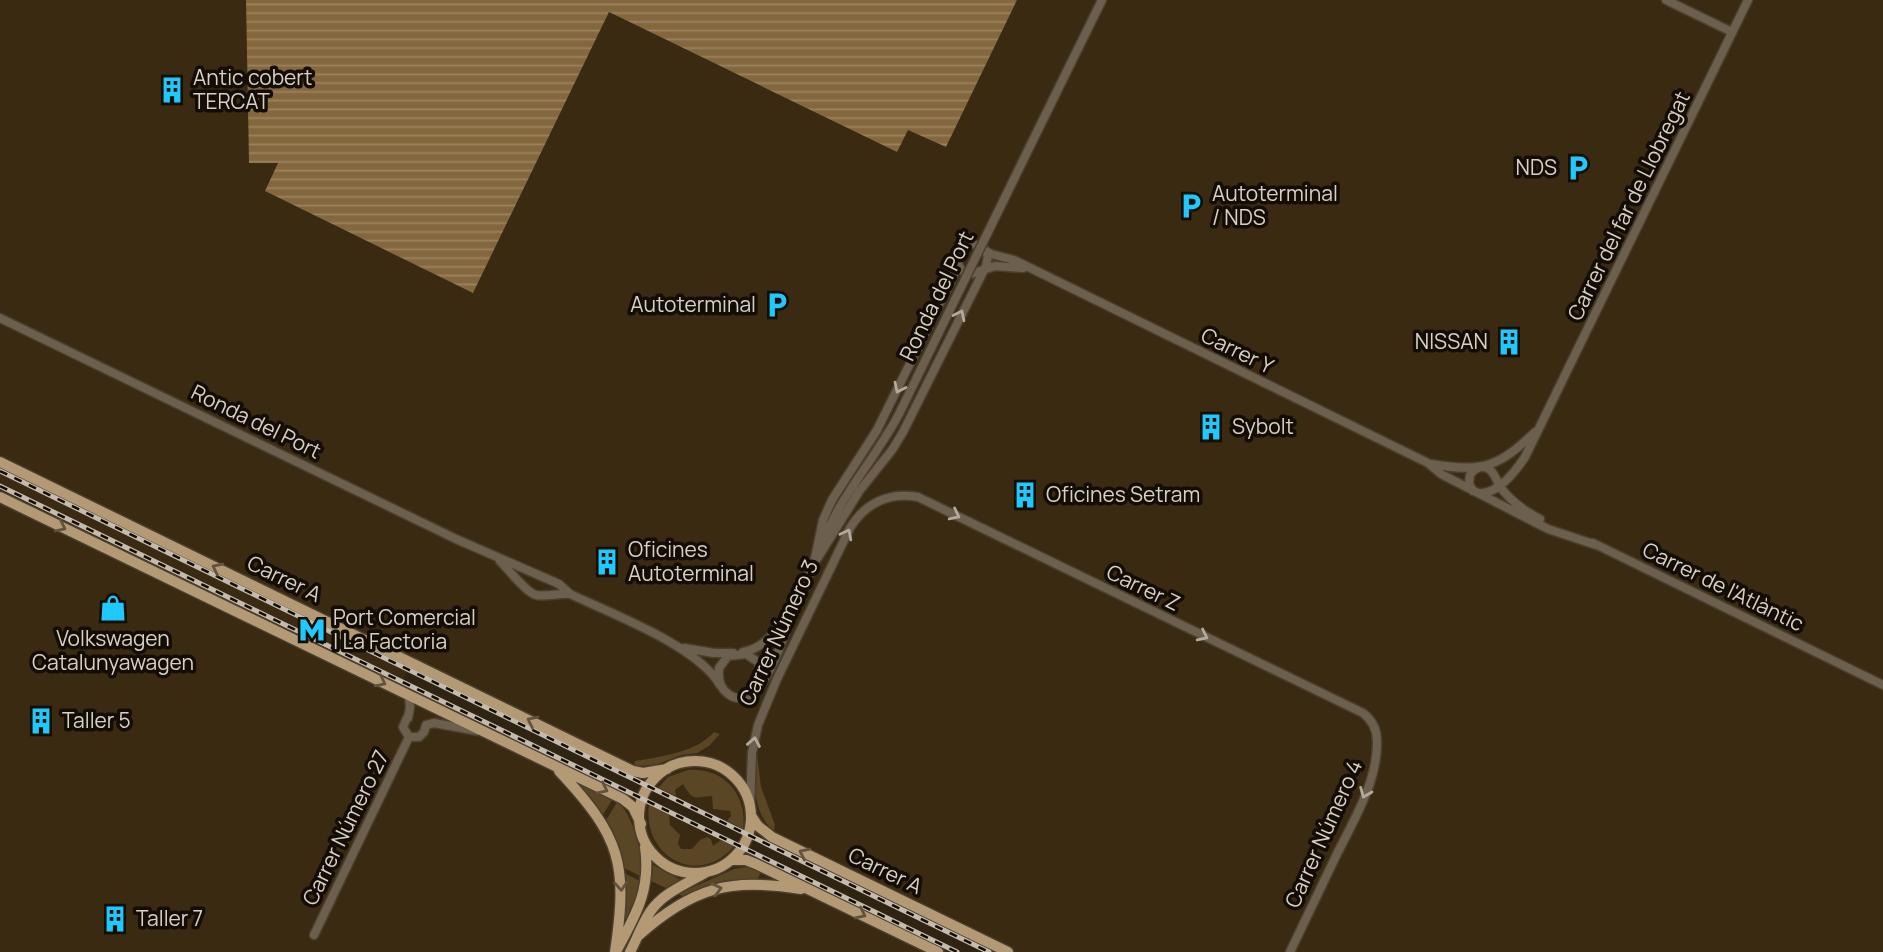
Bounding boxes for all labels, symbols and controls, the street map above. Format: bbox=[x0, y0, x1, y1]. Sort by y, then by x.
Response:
place label: Antic cobert TERCAT bbox=[193, 63, 312, 115]
building icon: Antic cobert TERCAT bbox=[157, 75, 187, 105]
street label: Carrer del far de Llobregat bbox=[1560, 86, 1696, 325]
place label: NDS bbox=[1516, 153, 1557, 181]
parking icon: NDS bbox=[1563, 153, 1593, 183]
place label: Autoterminal / NDS bbox=[1212, 179, 1338, 231]
parking icon: Autoterminal / NDS bbox=[1176, 191, 1206, 221]
street label: Ronda del Port bbox=[893, 226, 980, 365]
place label: Autoterminal bbox=[630, 290, 756, 318]
parking icon: Autoterminal bbox=[762, 290, 792, 320]
one-way arrow bbox=[952, 310, 966, 322]
street label: Carrer Y bbox=[1197, 321, 1279, 380]
place label: NISSAN bbox=[1415, 327, 1488, 355]
building icon: NISSAN bbox=[1494, 327, 1524, 357]
street label: Ronda del Port bbox=[187, 378, 326, 465]
one-way arrow bbox=[893, 381, 907, 393]
building icon: Sybolt bbox=[1196, 412, 1226, 442]
place label: Sybolt bbox=[1232, 412, 1294, 440]
building icon: Oficines Setram bbox=[1010, 480, 1040, 510]
place label: Oficines Setram bbox=[1046, 480, 1200, 508]
one-way arrow bbox=[948, 506, 960, 520]
one-way arrow bbox=[54, 518, 66, 532]
one-way arrow bbox=[839, 529, 852, 542]
place label: Oficines Autoterminal bbox=[628, 535, 754, 587]
street label: Carrer de l'Atlàntic bbox=[1638, 535, 1809, 637]
building icon: Oficines Autoterminal bbox=[592, 547, 622, 577]
street label: Carrer A bbox=[243, 548, 326, 608]
street label: Carrer Número 3 bbox=[732, 555, 824, 710]
street label: Carrer Z bbox=[1102, 557, 1185, 617]
one-way arrow bbox=[212, 562, 224, 576]
shop icon: Volkswagen Catalunyawagen bbox=[98, 593, 128, 623]
place label: Port Comercial | La Factoria bbox=[333, 603, 476, 655]
metro station icon: Port Comercial | La Factoria bbox=[297, 615, 327, 645]
place label: Volkswagen Catalunyawagen bbox=[32, 624, 194, 676]
one-way arrow bbox=[1196, 628, 1208, 642]
one-way arrow bbox=[374, 673, 386, 687]
building icon: Taller 5 bbox=[26, 706, 56, 736]
place label: Taller 5 bbox=[62, 706, 131, 734]
one-way arrow bbox=[527, 715, 539, 729]
one-way arrow bbox=[746, 736, 761, 748]
street label: Carrer Número 27 bbox=[295, 745, 395, 910]
street label: Carrer Número 4 bbox=[1278, 755, 1368, 912]
one-way arrow bbox=[596, 781, 608, 795]
one-way arrow bbox=[1359, 786, 1373, 798]
street label: Carrer A bbox=[844, 840, 927, 900]
one-way arrow bbox=[799, 848, 811, 862]
one-way arrow bbox=[613, 881, 628, 892]
one-way arrow bbox=[711, 883, 723, 897]
building icon: Taller 7 bbox=[100, 904, 130, 934]
place label: Taller 7 bbox=[136, 904, 203, 932]
one-way arrow bbox=[854, 906, 866, 920]

